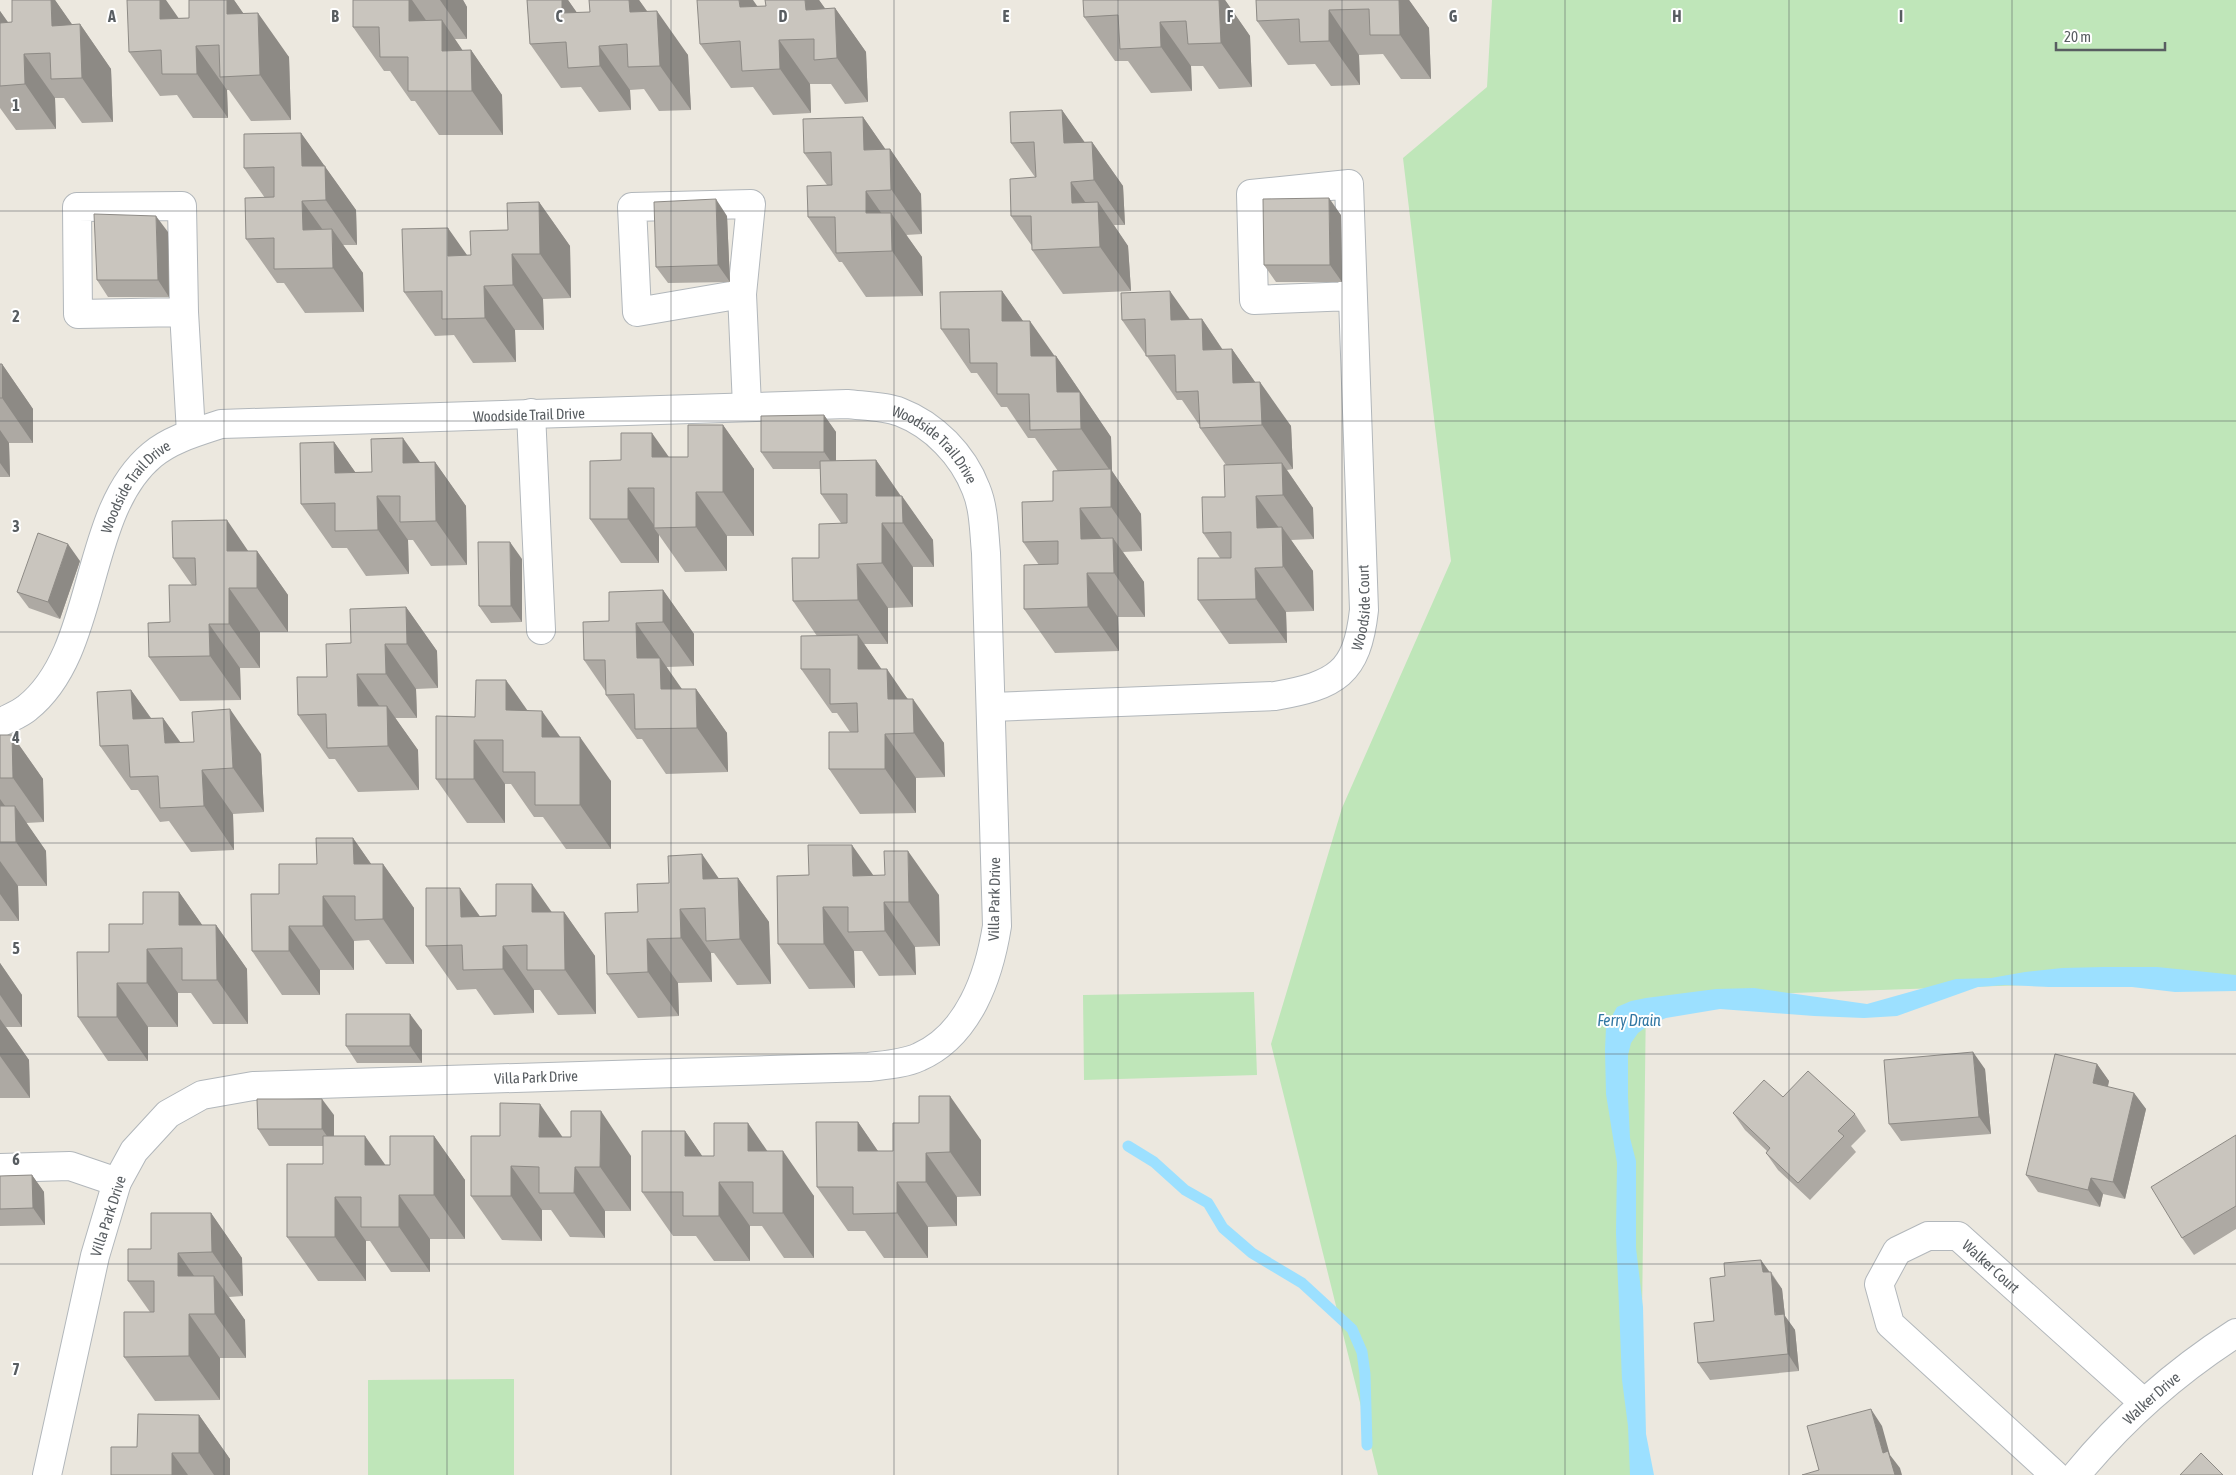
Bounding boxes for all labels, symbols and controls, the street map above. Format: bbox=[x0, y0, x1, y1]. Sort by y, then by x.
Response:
text: A bbox=[107, 7, 116, 25]
text: B bbox=[331, 7, 339, 25]
text: C bbox=[555, 7, 563, 25]
text: D bbox=[779, 7, 788, 25]
text: E bbox=[1003, 7, 1010, 25]
text: F bbox=[1227, 7, 1234, 25]
text: G bbox=[1449, 7, 1458, 25]
text: H bbox=[1672, 7, 1682, 25]
text: I bbox=[1899, 7, 1903, 25]
scale bar bbox=[2056, 20, 2165, 52]
text: 20 m bbox=[2064, 28, 2091, 45]
text: 1 bbox=[12, 96, 20, 114]
text: 2 bbox=[12, 307, 20, 325]
street label: Woodside Trail Drive bbox=[890, 401, 981, 486]
street label: Woodside Trail Drive bbox=[473, 404, 585, 424]
street label: Woodside Trail Drive bbox=[97, 436, 173, 535]
text: 3 bbox=[12, 517, 20, 535]
street label: Woodside Court bbox=[1347, 564, 1373, 653]
text: 4 bbox=[11, 728, 20, 746]
street label: Villa Park Drive bbox=[985, 857, 1003, 941]
text: 5 bbox=[12, 939, 20, 957]
water label: Ferry Drain bbox=[1597, 1011, 1661, 1030]
street label: Villa Park Drive bbox=[494, 1067, 578, 1087]
text: 6 bbox=[12, 1150, 20, 1168]
street label: Villa Park Drive bbox=[87, 1173, 129, 1259]
street label: Walker Court bbox=[1959, 1236, 2023, 1296]
text: 7 bbox=[12, 1360, 20, 1378]
street label: Walker Drive bbox=[2119, 1368, 2183, 1427]

